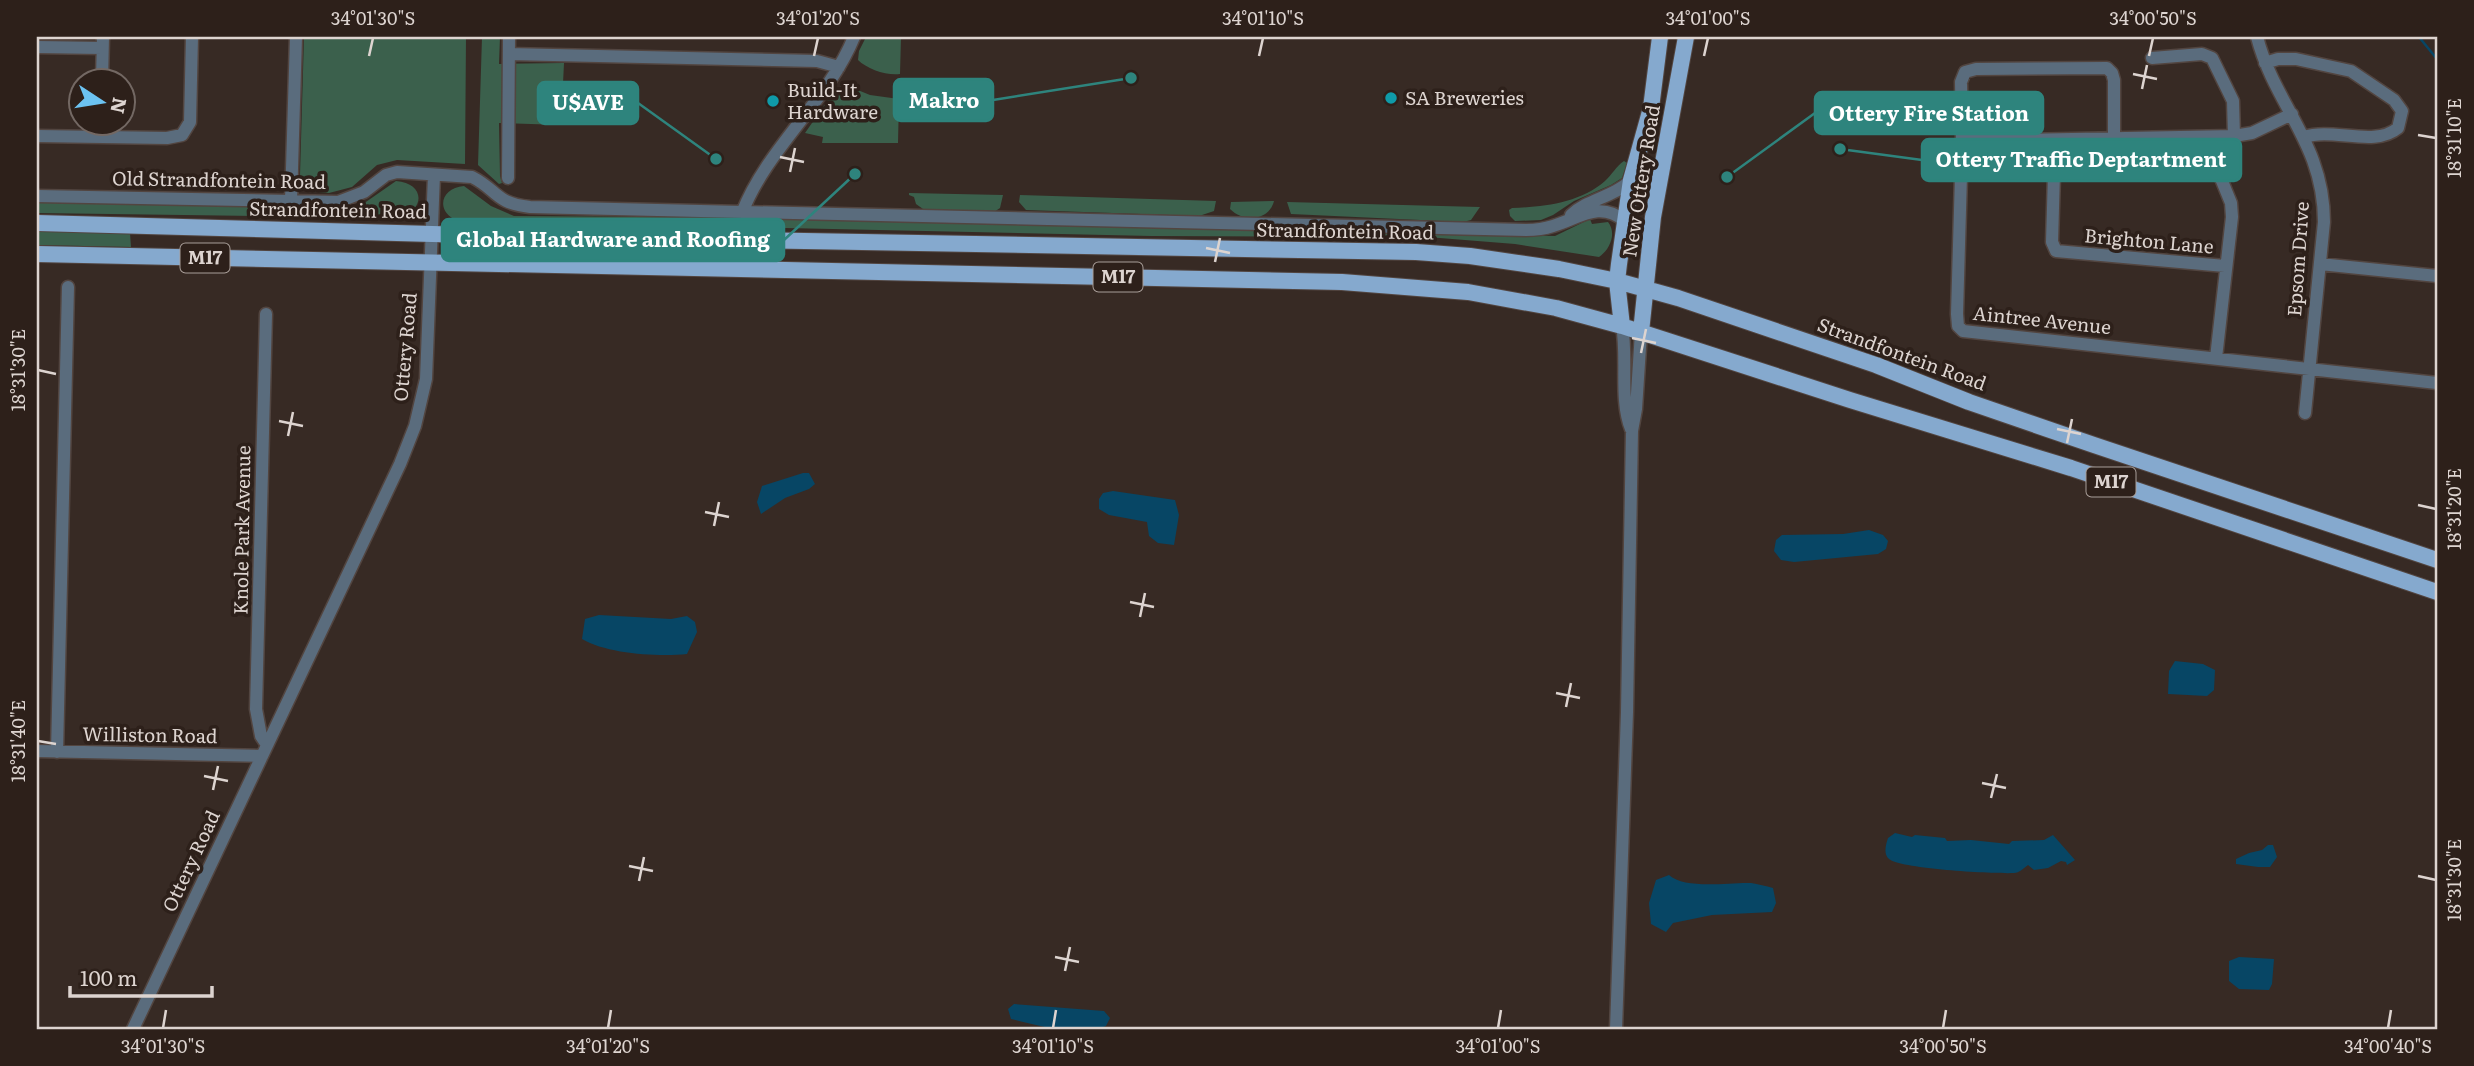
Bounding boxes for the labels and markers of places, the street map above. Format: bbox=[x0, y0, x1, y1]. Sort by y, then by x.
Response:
place label: Build-It Hardware bbox=[787, 75, 878, 125]
callout: Makro bbox=[894, 79, 993, 121]
callout: U$AVE bbox=[538, 82, 638, 124]
place label: SA Breweries bbox=[1405, 83, 1524, 111]
marker: SA Breweries bbox=[1383, 90, 1399, 106]
callout: Ottery Fire Station bbox=[1815, 92, 2043, 134]
marker: Build-It Hardware bbox=[765, 93, 781, 109]
callout: Ottery Traffic Deptartment bbox=[1922, 139, 2241, 181]
callout: Global Hardware and Roofing bbox=[442, 219, 784, 261]

